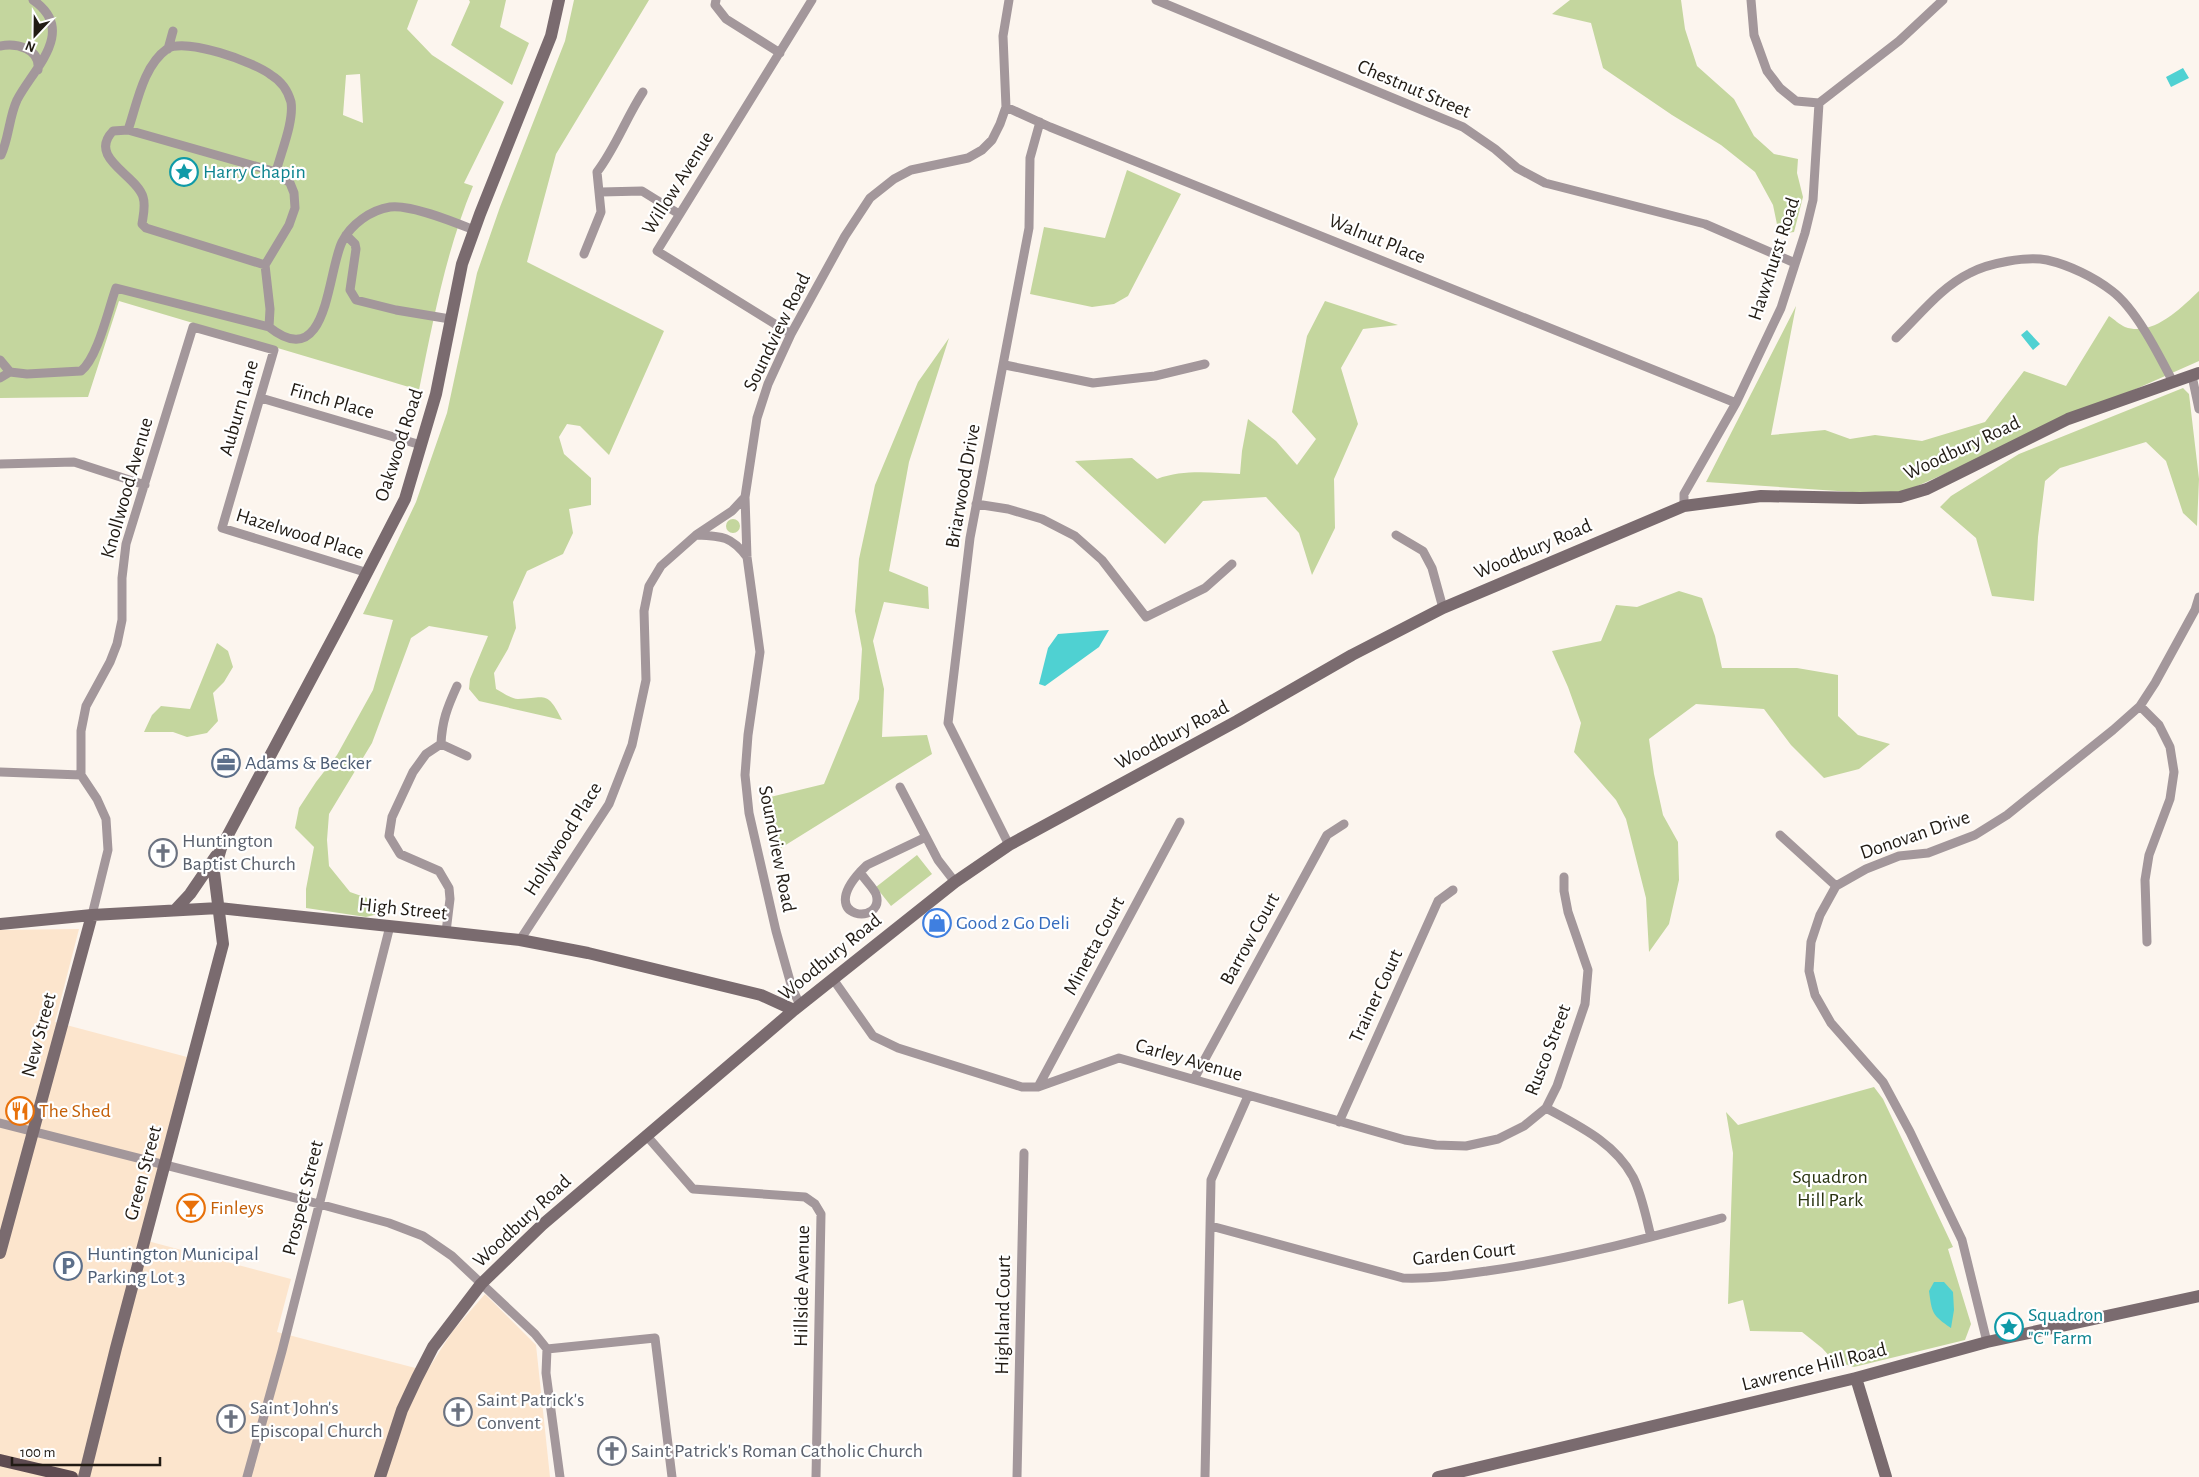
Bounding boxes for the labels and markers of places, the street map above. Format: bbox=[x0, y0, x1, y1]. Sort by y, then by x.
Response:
place icon: Harry Chapin bbox=[169, 157, 199, 187]
place label: Harry Chapin bbox=[203, 162, 306, 182]
office icon: Adams & Becker bbox=[211, 748, 241, 778]
place label: Adams & Becker bbox=[245, 753, 372, 773]
place label: Huntington Baptist Church bbox=[182, 831, 296, 874]
church icon: Huntington Baptist Church bbox=[148, 838, 178, 868]
shop icon: Good 2 Go Deli bbox=[922, 908, 952, 938]
place label: Good 2 Go Deli bbox=[956, 913, 1070, 933]
restaurant icon: The Shed bbox=[5, 1096, 35, 1126]
place label: The Shed bbox=[39, 1101, 111, 1121]
bar icon: Finleys bbox=[176, 1193, 206, 1223]
place label: Finleys bbox=[210, 1198, 264, 1218]
place label: Huntington Municipal Parking Lot 3 bbox=[87, 1244, 259, 1287]
parking icon: Huntington Municipal Parking Lot 3 bbox=[53, 1251, 83, 1281]
place label: Squadron "C" Farm bbox=[2028, 1305, 2103, 1348]
place icon: Squadron "C" Farm bbox=[1994, 1312, 2024, 1342]
place label: Saint Patrick's Convent bbox=[477, 1390, 584, 1433]
church icon: Saint Patrick's Convent bbox=[443, 1397, 473, 1427]
place label: Saint John's Episcopal Church bbox=[250, 1398, 383, 1441]
church icon: Saint John's Episcopal Church bbox=[216, 1404, 246, 1434]
church icon: Saint Patrick's Roman Catholic Church bbox=[597, 1436, 627, 1466]
place label: Saint Patrick's Roman Catholic Church bbox=[631, 1441, 923, 1461]

